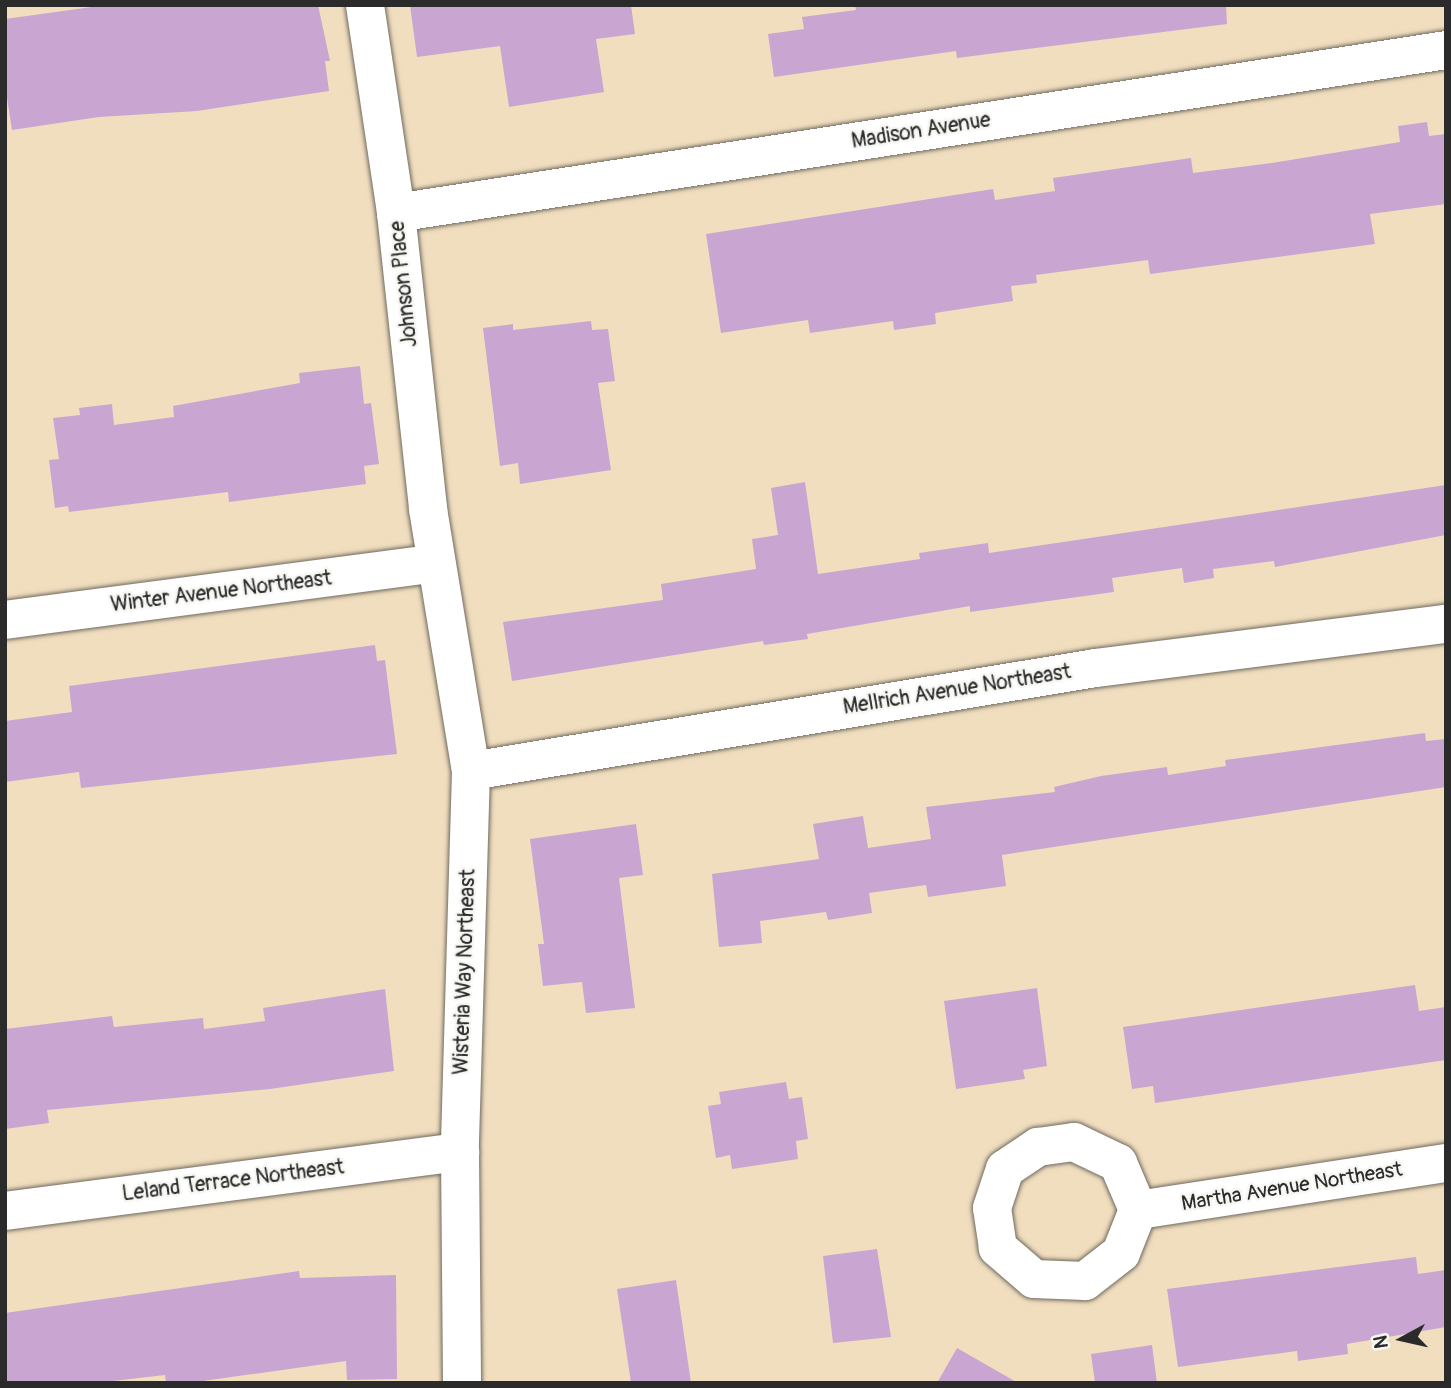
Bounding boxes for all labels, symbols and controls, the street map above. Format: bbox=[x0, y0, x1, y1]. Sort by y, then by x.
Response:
street label: Madison Avenue bbox=[850, 108, 992, 154]
street label: Johnson Place bbox=[385, 220, 423, 348]
street label: Winter Avenue Northeast bbox=[109, 566, 333, 618]
street label: Mellrich Avenue Northeast bbox=[841, 660, 1073, 720]
street label: Wisteria Way Northeast bbox=[449, 869, 481, 1075]
street label: Leland Terrace Northeast bbox=[121, 1155, 345, 1207]
street label: Martha Avenue Northeast bbox=[1180, 1157, 1404, 1217]
north arrow bbox=[1367, 1304, 1437, 1374]
text: N bbox=[1368, 1334, 1394, 1350]

